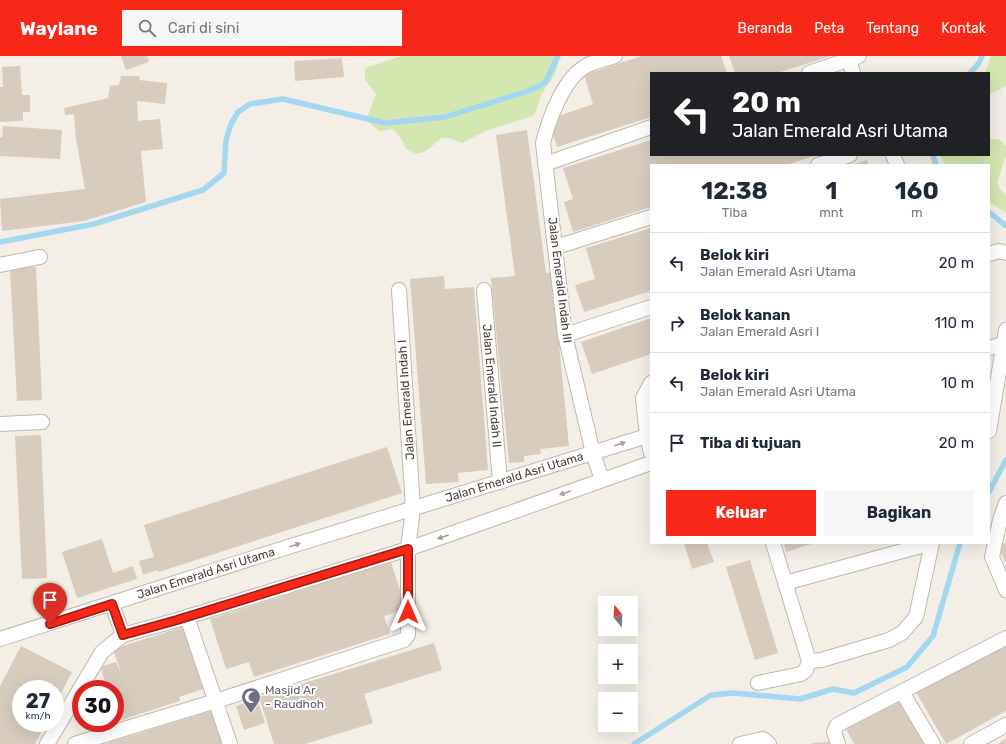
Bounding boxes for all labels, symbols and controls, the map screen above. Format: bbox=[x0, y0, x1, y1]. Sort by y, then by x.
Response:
search box bbox=[122, 10, 402, 46]
text: Waylane bbox=[20, 17, 98, 40]
icon: search bbox=[136, 17, 158, 39]
text: Cari di sini bbox=[168, 19, 239, 37]
text: Beranda bbox=[738, 20, 792, 37]
text: Peta bbox=[814, 20, 844, 37]
text: Tentang bbox=[866, 20, 919, 37]
text: Kontak bbox=[941, 20, 986, 37]
text: 20 m bbox=[732, 86, 801, 119]
icon: left bbox=[666, 88, 718, 140]
text: Jalan Emerald Asri Utama bbox=[732, 120, 948, 142]
text: 12:38 bbox=[701, 177, 768, 205]
text: 1 bbox=[825, 177, 837, 205]
text: 160 bbox=[895, 177, 939, 205]
text: Tiba bbox=[722, 205, 747, 220]
text: mnt bbox=[819, 205, 844, 220]
text: m bbox=[911, 205, 923, 220]
street label: Jalan Emerald Indah III bbox=[545, 216, 575, 344]
text: Belok kiri bbox=[700, 246, 769, 264]
icon: left bbox=[666, 252, 688, 274]
text: 20 m bbox=[939, 254, 974, 272]
text: Jalan Emerald Asri Utama bbox=[700, 264, 856, 279]
text: Belok kanan bbox=[700, 306, 790, 324]
icon: right bbox=[666, 312, 688, 334]
text: 110 m bbox=[935, 314, 974, 332]
street label: Jalan Emerald Indah II bbox=[480, 323, 504, 448]
text: Jalan Emerald Asri I bbox=[700, 324, 819, 339]
street label: Jalan Emerald Indah I bbox=[395, 339, 417, 461]
text: Belok kiri bbox=[700, 366, 769, 384]
icon: left bbox=[666, 372, 688, 394]
text: 10 m bbox=[941, 374, 974, 392]
text: Jalan Emerald Asri Utama bbox=[700, 384, 856, 399]
icon: arrive bbox=[666, 432, 688, 454]
text: Tiba di tujuan bbox=[700, 434, 801, 452]
text: 20 m bbox=[939, 434, 974, 452]
one-way arrow bbox=[614, 441, 626, 447]
street label: Jalan Emerald Asri Utama bbox=[443, 449, 585, 505]
one-way arrow bbox=[559, 490, 571, 496]
button: Keluar bbox=[666, 490, 816, 536]
button: Bagikan bbox=[824, 490, 974, 536]
one-way arrow bbox=[437, 534, 449, 540]
one-way arrow bbox=[289, 542, 301, 548]
street label: Jalan Emerald Asri Utama bbox=[135, 545, 276, 602]
pin bbox=[33, 583, 67, 624]
icon: arrive bbox=[39, 589, 61, 611]
position arrow bbox=[387, 591, 429, 633]
north arrow bbox=[598, 596, 638, 636]
map controls bbox=[598, 596, 638, 732]
button: + bbox=[598, 644, 638, 684]
speed limit sign: 30 bbox=[72, 680, 124, 732]
place label: Masjid Ar - Raudhoh bbox=[265, 683, 324, 711]
mosque icon: Masjid Ar - Raudhoh bbox=[240, 686, 262, 714]
text: 27 bbox=[26, 689, 50, 713]
button: − bbox=[598, 692, 638, 732]
text: km/h bbox=[26, 710, 50, 722]

